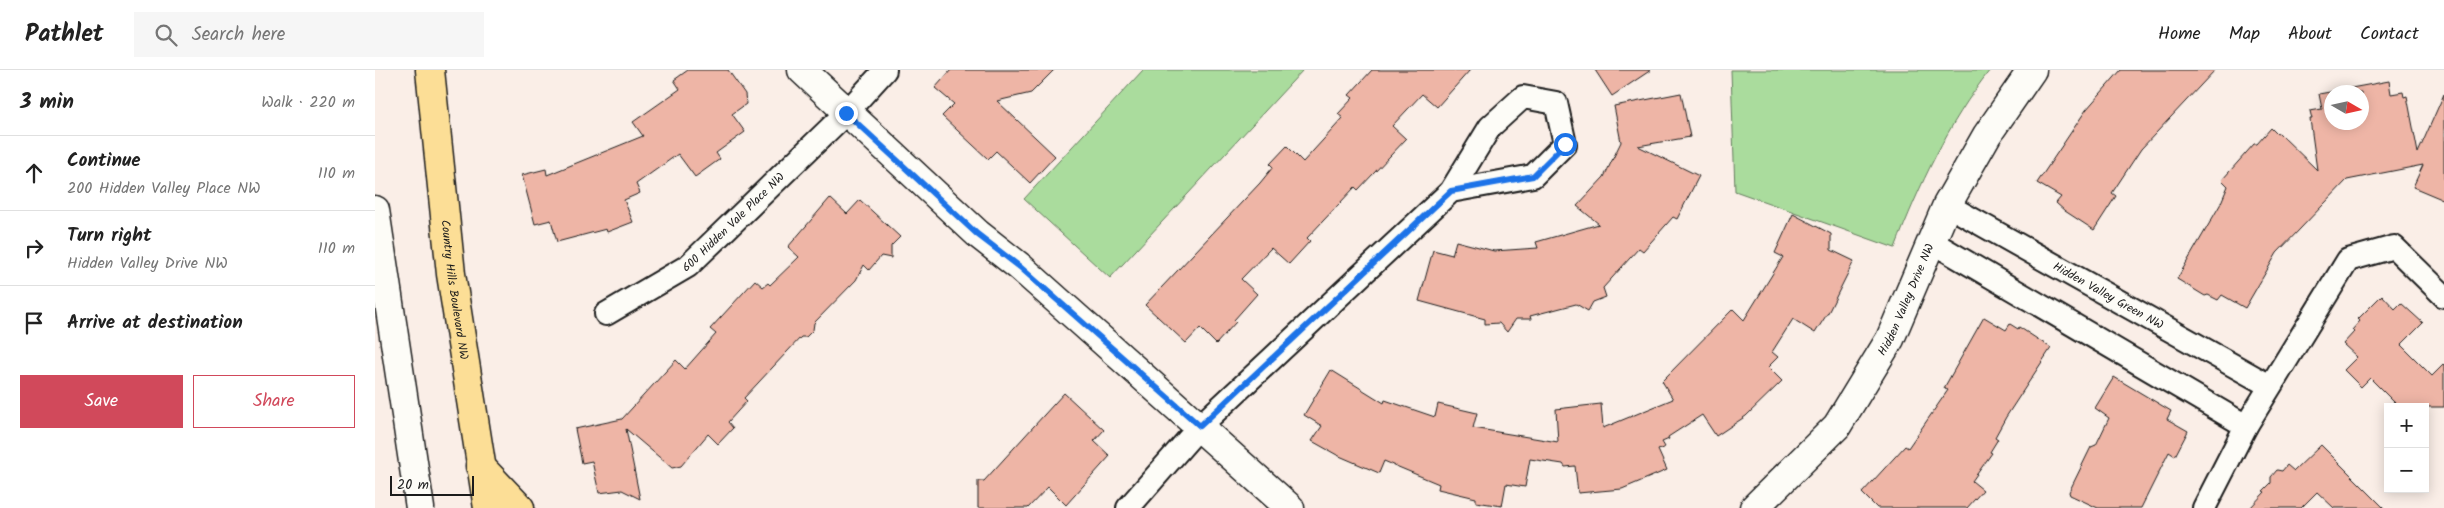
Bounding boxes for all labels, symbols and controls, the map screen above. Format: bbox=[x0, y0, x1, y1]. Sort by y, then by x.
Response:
search box bbox=[134, 12, 484, 57]
text: Pathlet bbox=[25, 15, 104, 54]
text: Search here bbox=[192, 20, 285, 50]
text: Home bbox=[2158, 20, 2201, 49]
text: Map bbox=[2229, 20, 2260, 49]
text: About bbox=[2288, 20, 2332, 49]
text: Contact bbox=[2360, 20, 2419, 49]
icon: search bbox=[152, 21, 180, 49]
north arrow bbox=[2324, 85, 2369, 130]
text: 3 min bbox=[20, 86, 74, 119]
text: Walk · 220 m bbox=[261, 90, 355, 115]
route end bbox=[835, 102, 858, 125]
route start bbox=[1554, 133, 1577, 156]
text: Continue bbox=[67, 146, 140, 176]
icon: ahead bbox=[20, 159, 48, 187]
text: 110 m bbox=[318, 161, 355, 186]
street label: 600 Hidden Vale Place NW bbox=[679, 168, 789, 277]
text: 200 Hidden Valley Place NW bbox=[67, 176, 261, 201]
street label: Country Hills Boulevard NW bbox=[436, 219, 474, 361]
text: Turn right bbox=[67, 221, 152, 251]
icon: right bbox=[20, 234, 48, 262]
text: 110 m bbox=[318, 236, 355, 261]
street label: Hidden Valley Drive NW bbox=[1873, 241, 1939, 359]
text: Hidden Valley Drive NW bbox=[67, 251, 228, 276]
street label: Hidden Valley Green NW bbox=[2050, 257, 2167, 334]
text: Arrive at destination bbox=[67, 308, 243, 338]
icon: arrive bbox=[20, 309, 48, 337]
button: Save bbox=[20, 375, 183, 428]
button: Share bbox=[193, 375, 355, 428]
map controls bbox=[2384, 403, 2429, 493]
button: + bbox=[2384, 403, 2429, 448]
button: − bbox=[2384, 448, 2429, 493]
scale bar bbox=[390, 473, 474, 496]
text: 20 m bbox=[397, 474, 429, 496]

